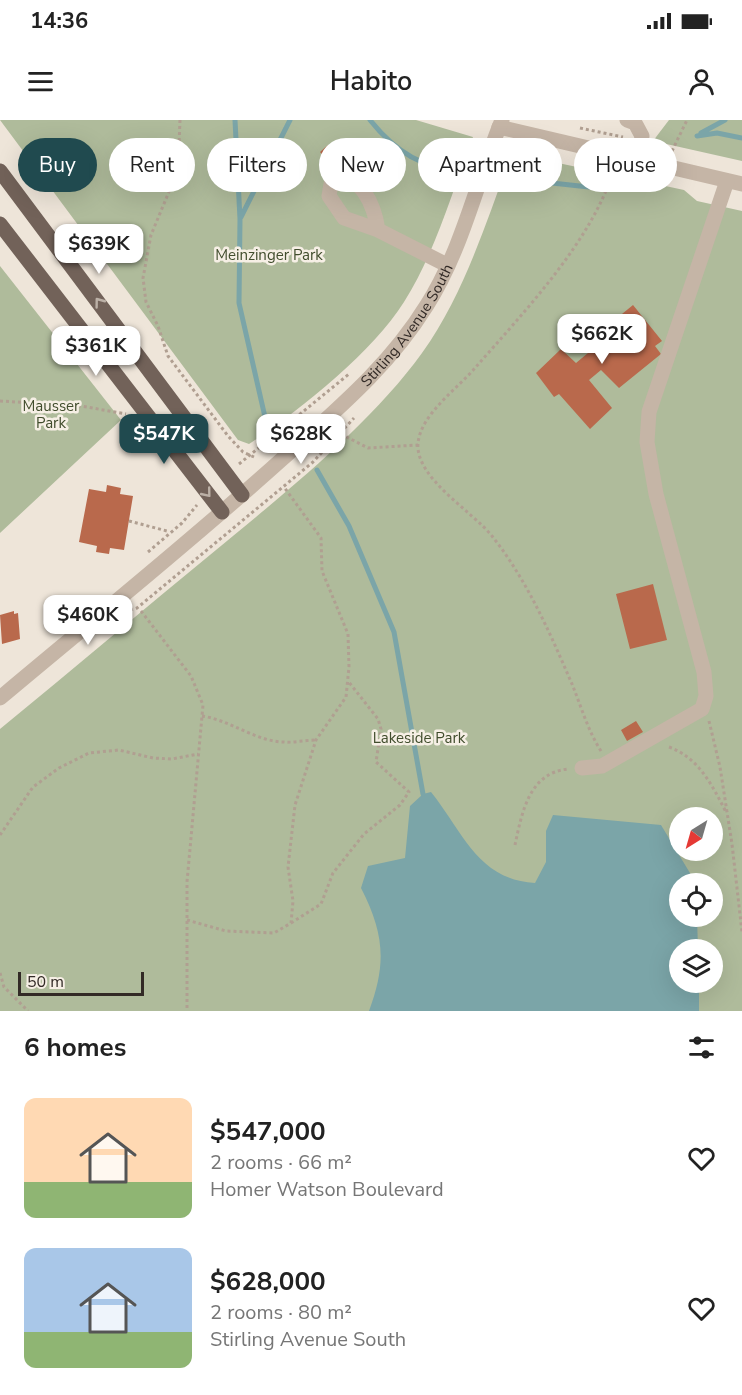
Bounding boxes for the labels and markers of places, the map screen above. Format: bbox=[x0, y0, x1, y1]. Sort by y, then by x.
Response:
pin: $639K bbox=[57, 224, 141, 275]
pin: $662K bbox=[560, 314, 644, 365]
pin: $361K bbox=[54, 326, 138, 377]
pin: $547K bbox=[122, 414, 206, 465]
pin: $628K bbox=[259, 414, 343, 465]
pin: $460K bbox=[46, 595, 130, 646]

